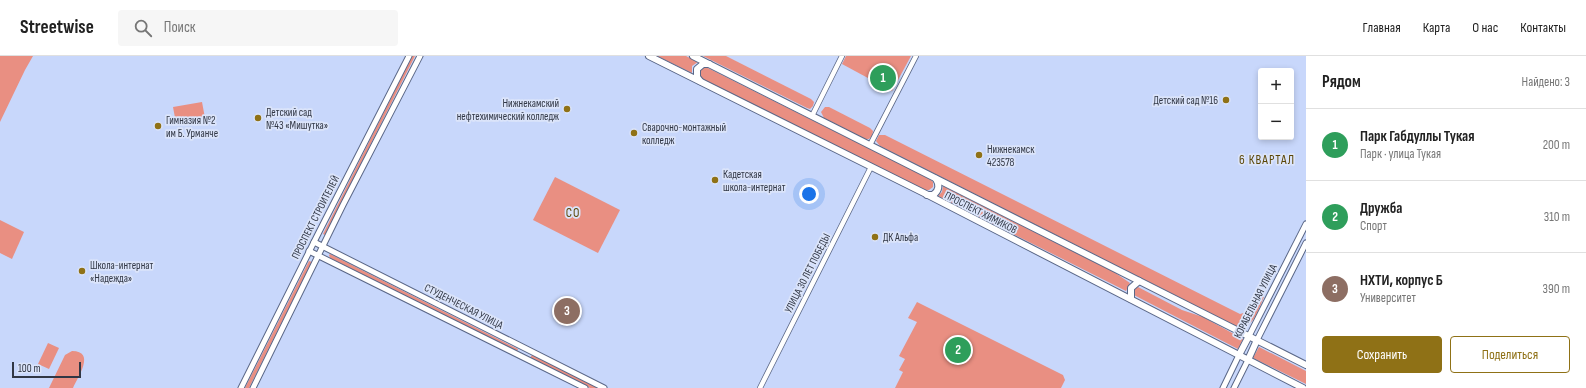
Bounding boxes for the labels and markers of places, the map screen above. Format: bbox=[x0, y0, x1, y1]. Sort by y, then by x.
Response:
pin: 1 bbox=[870, 63, 896, 93]
place label: Детский сад №16 bbox=[1153, 94, 1218, 107]
marker: Детский сад №16 bbox=[1221, 95, 1231, 105]
place label: Нижнекамский нефтехимический колледж bbox=[457, 97, 559, 123]
marker: Нижнекамский нефтехимический колледж bbox=[562, 104, 572, 114]
place label: Детский сад №43 «Мишутка» bbox=[266, 106, 328, 132]
marker: Детский сад №43 «Мишутка» bbox=[253, 113, 263, 123]
place label: Гимназия №2 им Б. Урманче bbox=[166, 114, 218, 140]
marker: Гимназия №2 им Б. Урманче bbox=[153, 121, 163, 131]
place label: Сварочно-монтажный колледж bbox=[642, 121, 726, 147]
marker: Сварочно-монтажный колледж bbox=[629, 128, 639, 138]
place label: Нижнекамск 423578 bbox=[987, 143, 1035, 169]
marker: Нижнекамск 423578 bbox=[974, 150, 984, 160]
place label: Кадетская школа-интернат bbox=[723, 168, 786, 194]
marker: Кадетская школа-интернат bbox=[710, 175, 720, 185]
place label: ДК Альфа bbox=[883, 231, 918, 244]
marker: ДК Альфа bbox=[870, 232, 880, 242]
place label: Школа-интернат «Надежда» bbox=[90, 259, 153, 285]
marker: Школа-интернат «Надежда» bbox=[77, 266, 87, 276]
pin: 3 bbox=[554, 296, 580, 326]
pin: 2 bbox=[945, 335, 971, 365]

